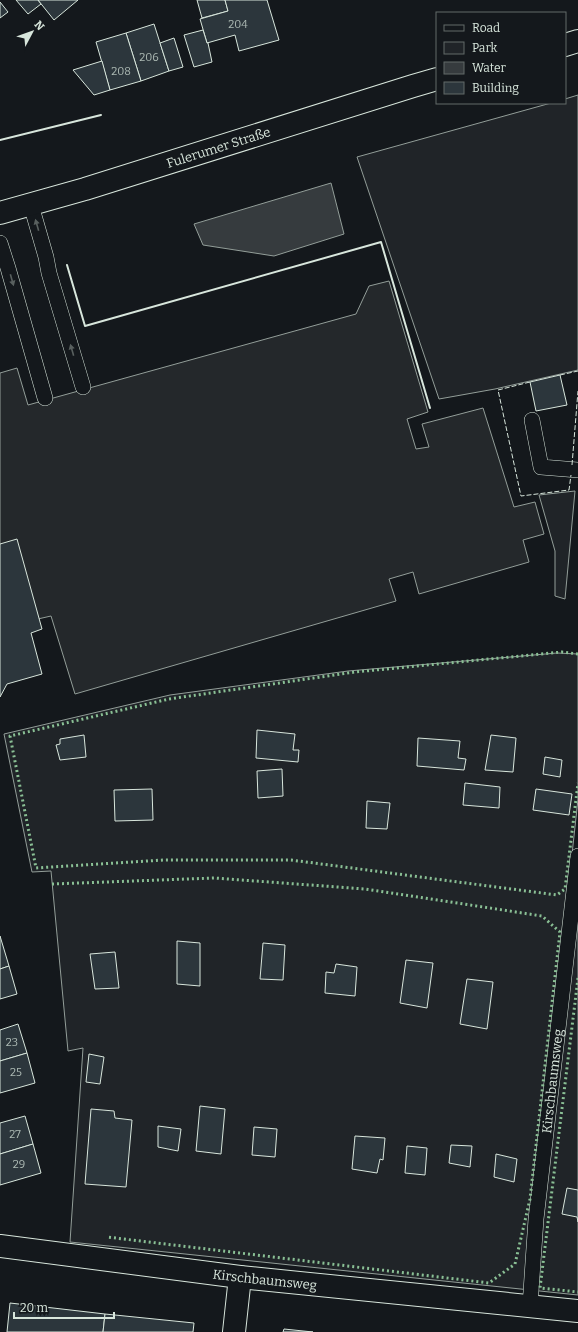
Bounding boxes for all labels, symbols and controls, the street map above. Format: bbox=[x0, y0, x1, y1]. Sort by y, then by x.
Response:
north arrow bbox=[12, 12, 52, 52]
legend bbox=[436, 12, 566, 104]
text: N bbox=[31, 18, 47, 34]
house number: 204 bbox=[228, 18, 248, 31]
text: Road bbox=[472, 21, 500, 35]
text: Park bbox=[472, 41, 498, 55]
house number: 206 bbox=[139, 51, 159, 64]
text: Water bbox=[472, 61, 507, 75]
house number: 208 bbox=[111, 65, 131, 78]
text: Building bbox=[472, 81, 519, 95]
street label: Fulerumer Straße bbox=[165, 124, 272, 171]
one-way arrow bbox=[34, 218, 40, 230]
one-way arrow bbox=[9, 275, 15, 287]
one-way arrow bbox=[69, 343, 75, 355]
street label: Kirschbaumsweg bbox=[539, 1028, 566, 1134]
house number: 23 bbox=[6, 1036, 18, 1049]
house number: 25 bbox=[10, 1066, 22, 1079]
house number: 27 bbox=[9, 1128, 21, 1141]
house number: 29 bbox=[13, 1158, 25, 1171]
street label: Kirschbaumsweg bbox=[212, 1267, 318, 1293]
scale bar bbox=[14, 1294, 114, 1320]
text: 20 m bbox=[20, 1301, 49, 1315]

